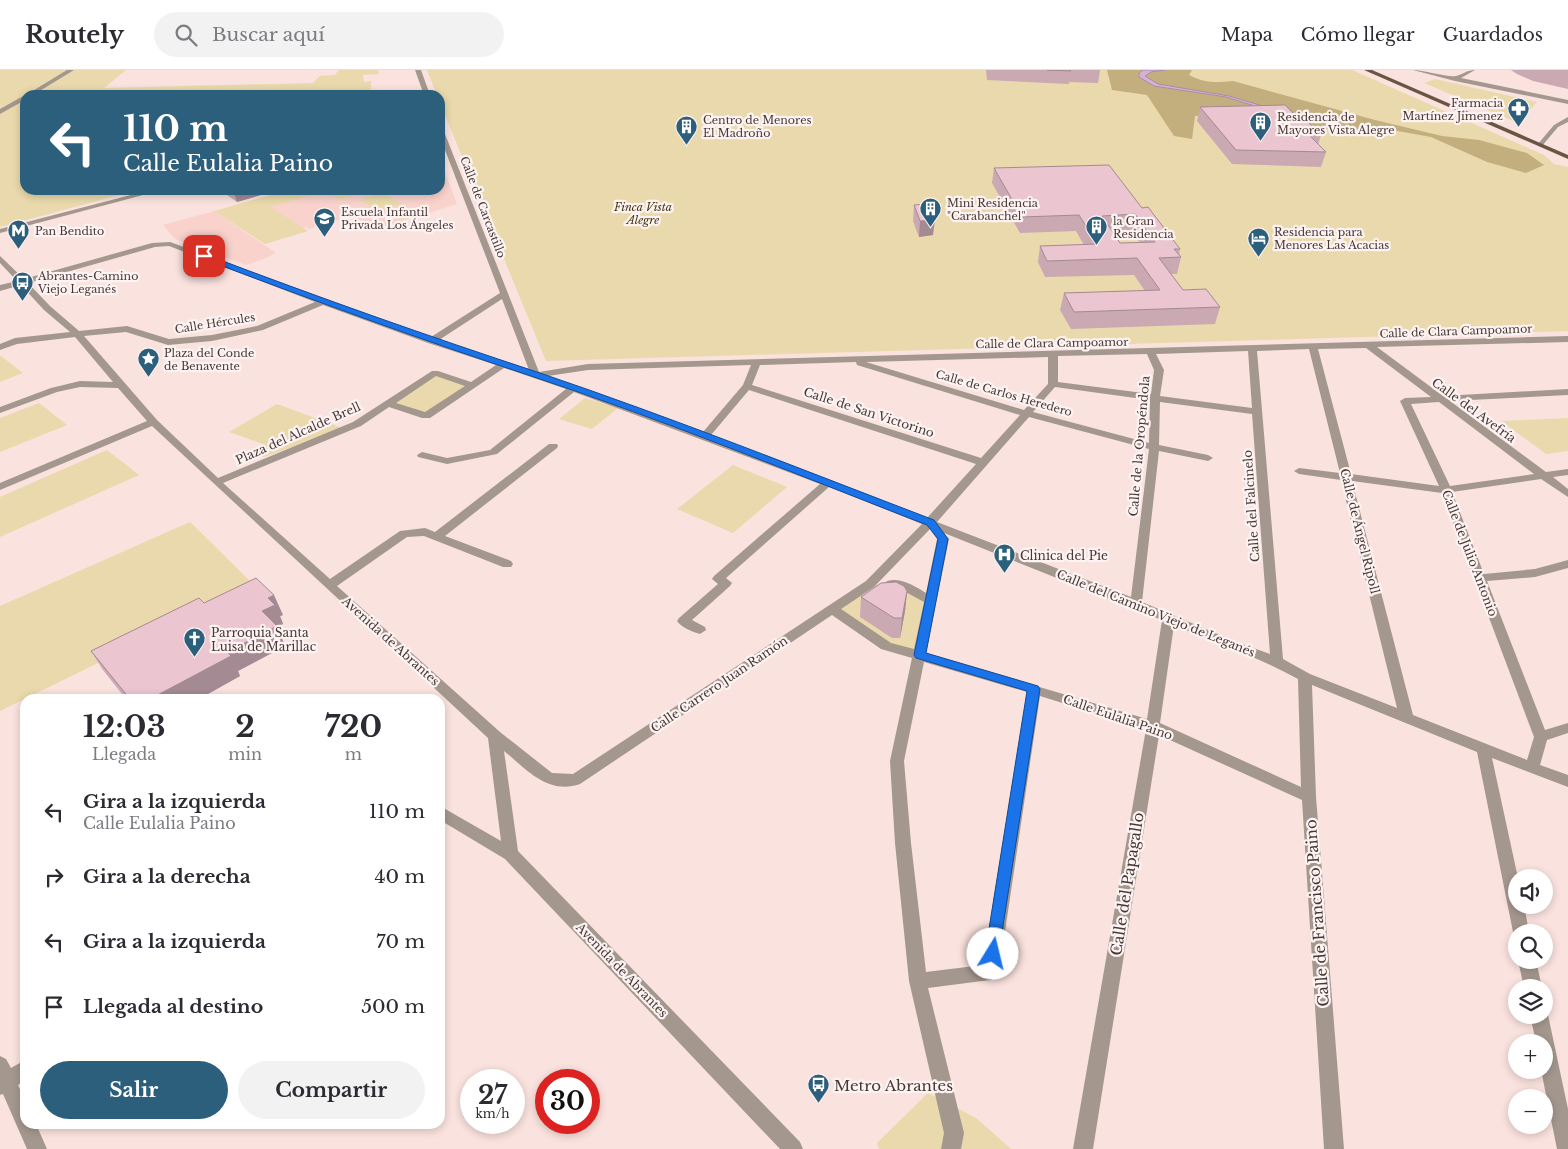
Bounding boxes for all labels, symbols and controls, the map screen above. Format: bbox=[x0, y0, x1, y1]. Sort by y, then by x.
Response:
search box bbox=[154, 12, 504, 57]
text: Routely bbox=[25, 20, 124, 49]
icon: search bbox=[172, 21, 200, 49]
text: Buscar aquí bbox=[212, 23, 325, 46]
text: Mapa bbox=[1221, 24, 1273, 46]
text: Cómo llegar bbox=[1301, 24, 1415, 46]
text: Guardados bbox=[1443, 24, 1543, 46]
place label: Farmacia Martínez Jimenez bbox=[1403, 96, 1504, 123]
pharmacy icon: Farmacia Martínez Jimenez bbox=[1507, 97, 1531, 128]
text: 110 m bbox=[123, 107, 228, 150]
icon: left bbox=[40, 110, 105, 175]
place label: Residencia de Mayores Vista Alegre bbox=[1277, 110, 1394, 137]
building icon: Residencia de Mayores Vista Alegre bbox=[1249, 111, 1273, 142]
place label: Centro de Menores El Madroño bbox=[703, 113, 811, 140]
building icon: Centro de Menores El Madroño bbox=[675, 114, 699, 145]
text: Calle Eulalia Paino bbox=[123, 150, 333, 177]
street label: Calle de Carcastillo bbox=[457, 154, 509, 260]
place label: Mini Residencia "Carabanchel" bbox=[947, 196, 1039, 223]
building icon: Mini Residencia "Carabanchel" bbox=[919, 197, 943, 228]
park label: Finca Vista Alegre bbox=[613, 200, 672, 227]
place label: Escuela Infantil Privada Los Ángeles bbox=[341, 205, 453, 232]
school or university icon: Escuela Infantil Privada Los Ángeles bbox=[313, 206, 337, 237]
place label: la Gran Residencia bbox=[1113, 214, 1175, 241]
building icon: la Gran Residencia bbox=[1085, 215, 1109, 246]
metro station icon: Pan Bendito bbox=[7, 219, 31, 250]
place label: Pan Bendito bbox=[35, 224, 104, 238]
place label: Residencia para Menores Las Acacias bbox=[1274, 225, 1389, 252]
hotel icon: Residencia para Menores Las Acacias bbox=[1246, 226, 1270, 257]
pin bbox=[183, 235, 225, 277]
icon: arrive bbox=[190, 242, 218, 270]
place label: Abrantes-Camino Viejo Leganés bbox=[37, 269, 138, 296]
bus stop icon: Abrantes-Camino Viejo Leganés bbox=[10, 270, 34, 301]
street label: Calle Hércules bbox=[174, 310, 256, 336]
street label: Calle de Clara Campoamor bbox=[1379, 321, 1533, 341]
street label: Calle de Clara Campoamor bbox=[975, 335, 1129, 351]
place label: Plaza del Conde de Benavente bbox=[164, 346, 254, 373]
place icon: Plaza del Conde de Benavente bbox=[136, 347, 160, 378]
street label: Calle de Carlos Heredero bbox=[934, 367, 1074, 419]
street label: Calle del Avefría bbox=[1429, 374, 1519, 446]
street label: Calle de la Oropéndola bbox=[1125, 375, 1153, 517]
street label: Calle de San Victorino bbox=[802, 384, 936, 440]
street label: Plaza del Alcalde Brell bbox=[233, 399, 363, 467]
street label: Calle del Falcinelo bbox=[1240, 449, 1262, 563]
street label: Calle de Ángel Ripoll bbox=[1337, 467, 1384, 595]
street label: Calle de Julio Antonio bbox=[1439, 488, 1501, 618]
hospital icon: Clinica del Pie bbox=[992, 543, 1016, 574]
place label: Clinica del Pie bbox=[1020, 548, 1108, 563]
street label: Calle del Camino Viejo de Leganés bbox=[1055, 566, 1257, 660]
street label: Avenida de Abrantes bbox=[339, 593, 443, 689]
place label: Parroquia Santa Luisa de Marillac bbox=[211, 625, 317, 654]
church icon: Parroquia Santa Luisa de Marillac bbox=[183, 627, 207, 658]
street label: Calle Carrero Juan Ramón bbox=[648, 633, 790, 735]
street label: Calle Eulalia Paino bbox=[1061, 691, 1175, 743]
text: 12:03 bbox=[83, 708, 166, 745]
text: 2 bbox=[235, 708, 255, 745]
text: 720 bbox=[325, 708, 382, 745]
text: Llegada bbox=[92, 744, 156, 764]
text: min bbox=[228, 744, 262, 764]
text: m bbox=[345, 744, 362, 764]
text: Gira a la izquierda bbox=[83, 790, 266, 813]
icon: left bbox=[40, 798, 68, 826]
text: 110 m bbox=[369, 800, 425, 823]
street label: Calle del Papagallo bbox=[1106, 811, 1148, 957]
text: Calle Eulalia Paino bbox=[83, 813, 236, 833]
street label: Calle de Francisco Paino bbox=[1301, 819, 1333, 1007]
icon: right bbox=[40, 863, 68, 891]
text: Gira a la derecha bbox=[83, 865, 251, 888]
text: 40 m bbox=[374, 865, 425, 888]
map controls bbox=[1508, 869, 1553, 1134]
button: sound bbox=[1508, 869, 1553, 914]
street label: Avenida de Abrantes bbox=[572, 919, 671, 1020]
button: search bbox=[1508, 924, 1553, 969]
position arrow bbox=[966, 927, 1018, 979]
icon: left bbox=[40, 928, 68, 956]
text: Gira a la izquierda bbox=[83, 930, 266, 953]
text: 70 m bbox=[376, 930, 425, 953]
button: layers bbox=[1508, 979, 1553, 1024]
icon: arrive bbox=[40, 993, 68, 1021]
text: Llegada al destino bbox=[83, 995, 263, 1018]
text: 500 m bbox=[361, 995, 425, 1018]
button: + bbox=[1508, 1034, 1553, 1079]
button: Salir bbox=[40, 1061, 228, 1119]
button: Compartir bbox=[238, 1061, 425, 1119]
speed limit sign: 30 bbox=[535, 1069, 600, 1134]
bus stop icon: Metro Abrantes bbox=[806, 1073, 830, 1104]
place label: Metro Abrantes bbox=[834, 1076, 953, 1095]
text: 27 bbox=[478, 1080, 507, 1111]
button: − bbox=[1508, 1089, 1553, 1134]
text: km/h bbox=[475, 1106, 510, 1121]

